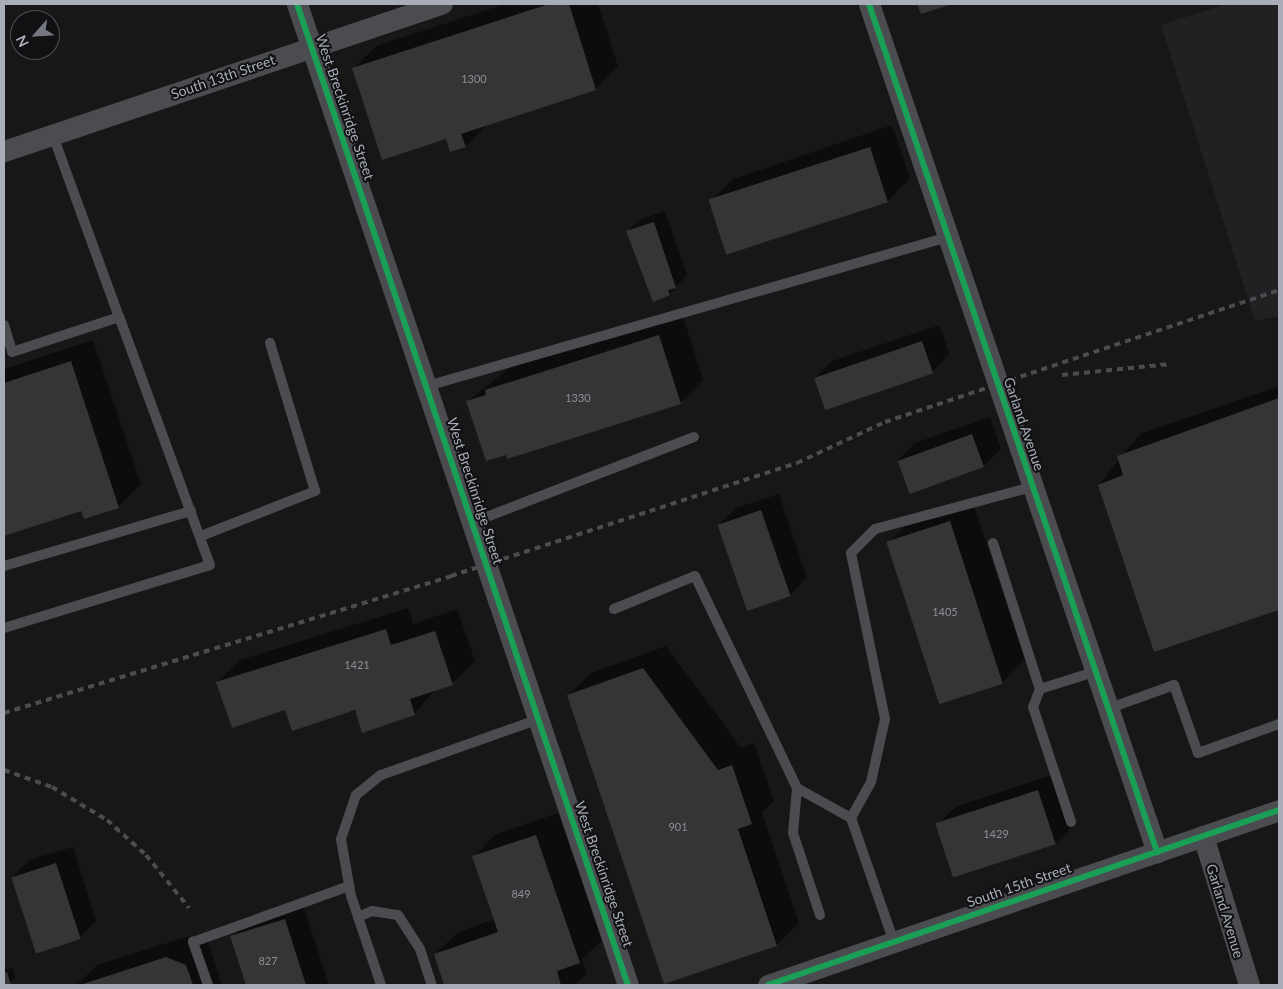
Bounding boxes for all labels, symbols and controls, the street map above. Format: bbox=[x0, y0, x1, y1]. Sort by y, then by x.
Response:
north arrow bbox=[10, 10, 60, 60]
street label: West Breckinridge Street bbox=[312, 32, 378, 182]
text: N bbox=[12, 33, 32, 50]
street label: South 13th Street bbox=[169, 51, 277, 103]
house number: 1300 bbox=[461, 72, 487, 86]
street label: Garland Avenue bbox=[1000, 375, 1048, 473]
house number: 1330 bbox=[565, 391, 591, 405]
street label: West Breckinridge Street bbox=[443, 416, 507, 566]
house number: 1405 bbox=[932, 605, 958, 619]
house number: 1421 bbox=[344, 658, 370, 672]
street label: West Breckinridge Street bbox=[571, 799, 637, 949]
house number: 901 bbox=[668, 820, 688, 834]
house number: 1429 bbox=[983, 827, 1009, 841]
street label: South 15th Street bbox=[965, 859, 1073, 911]
street label: Garland Avenue bbox=[1203, 862, 1247, 960]
house number: 849 bbox=[511, 887, 531, 901]
house number: 827 bbox=[258, 954, 278, 968]

